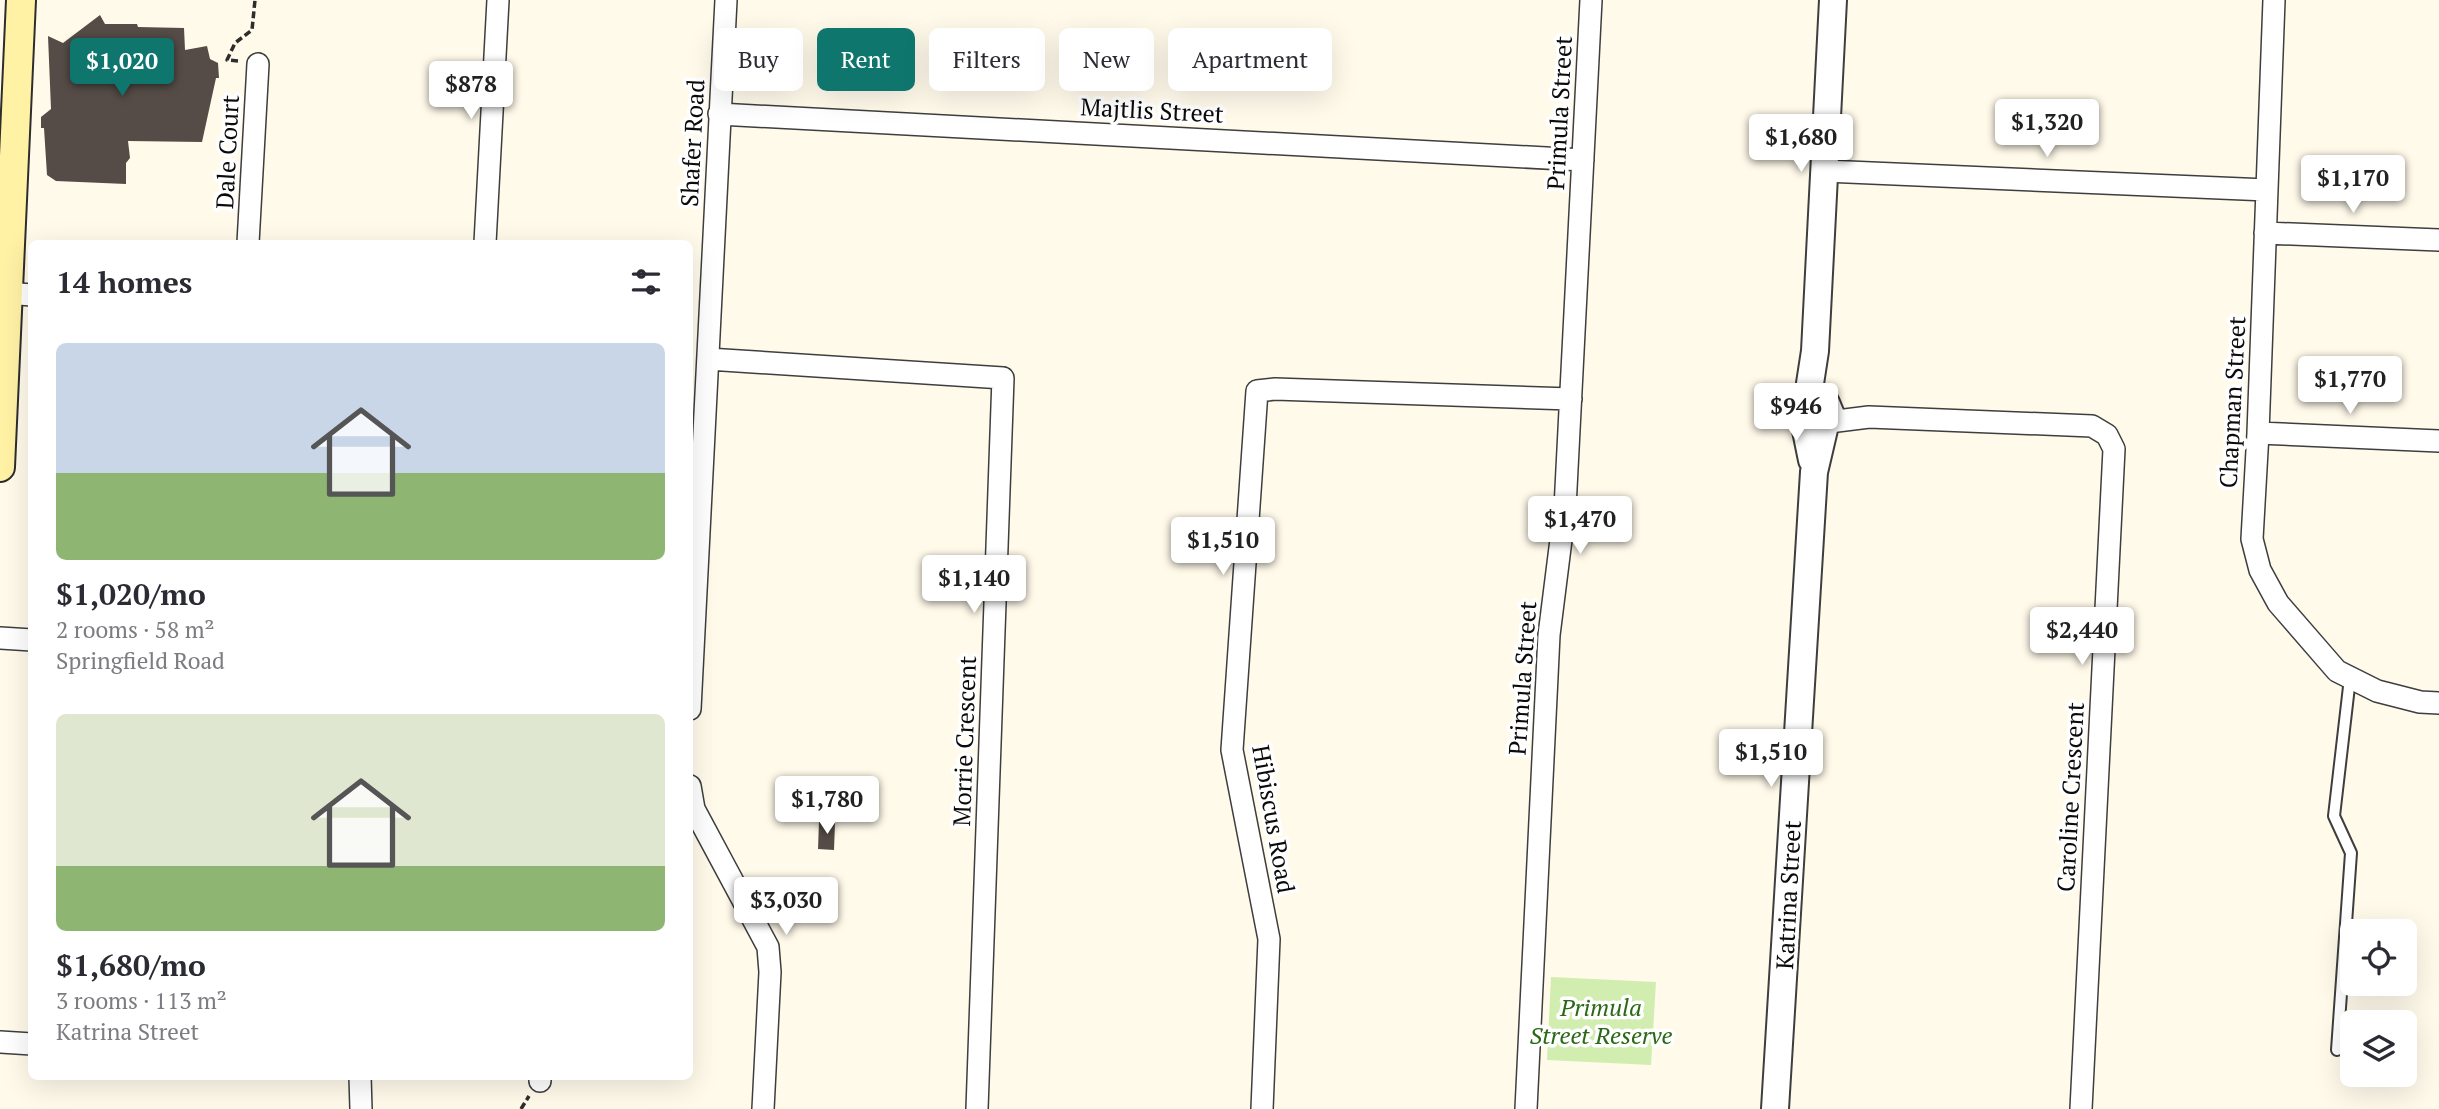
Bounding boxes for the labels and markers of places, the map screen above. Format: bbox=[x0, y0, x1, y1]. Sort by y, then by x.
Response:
pin: $1,020 bbox=[65, 38, 179, 98]
pin: $878 bbox=[430, 61, 512, 121]
pin: $1,320 bbox=[1990, 100, 2104, 159]
pin: $1,680 bbox=[1744, 114, 1858, 174]
pin: $1,170 bbox=[2296, 156, 2410, 215]
pin: $1,770 bbox=[2293, 356, 2407, 416]
pin: $946 bbox=[1755, 384, 1837, 443]
pin: $1,470 bbox=[1523, 496, 1637, 556]
pin: $1,510 bbox=[1166, 518, 1280, 577]
pin: $1,140 bbox=[917, 556, 1031, 615]
pin: $2,440 bbox=[2025, 608, 2139, 667]
pin: $1,510 bbox=[1714, 730, 1828, 789]
pin: $1,780 bbox=[770, 776, 884, 836]
pin: $3,030 bbox=[729, 878, 843, 937]

